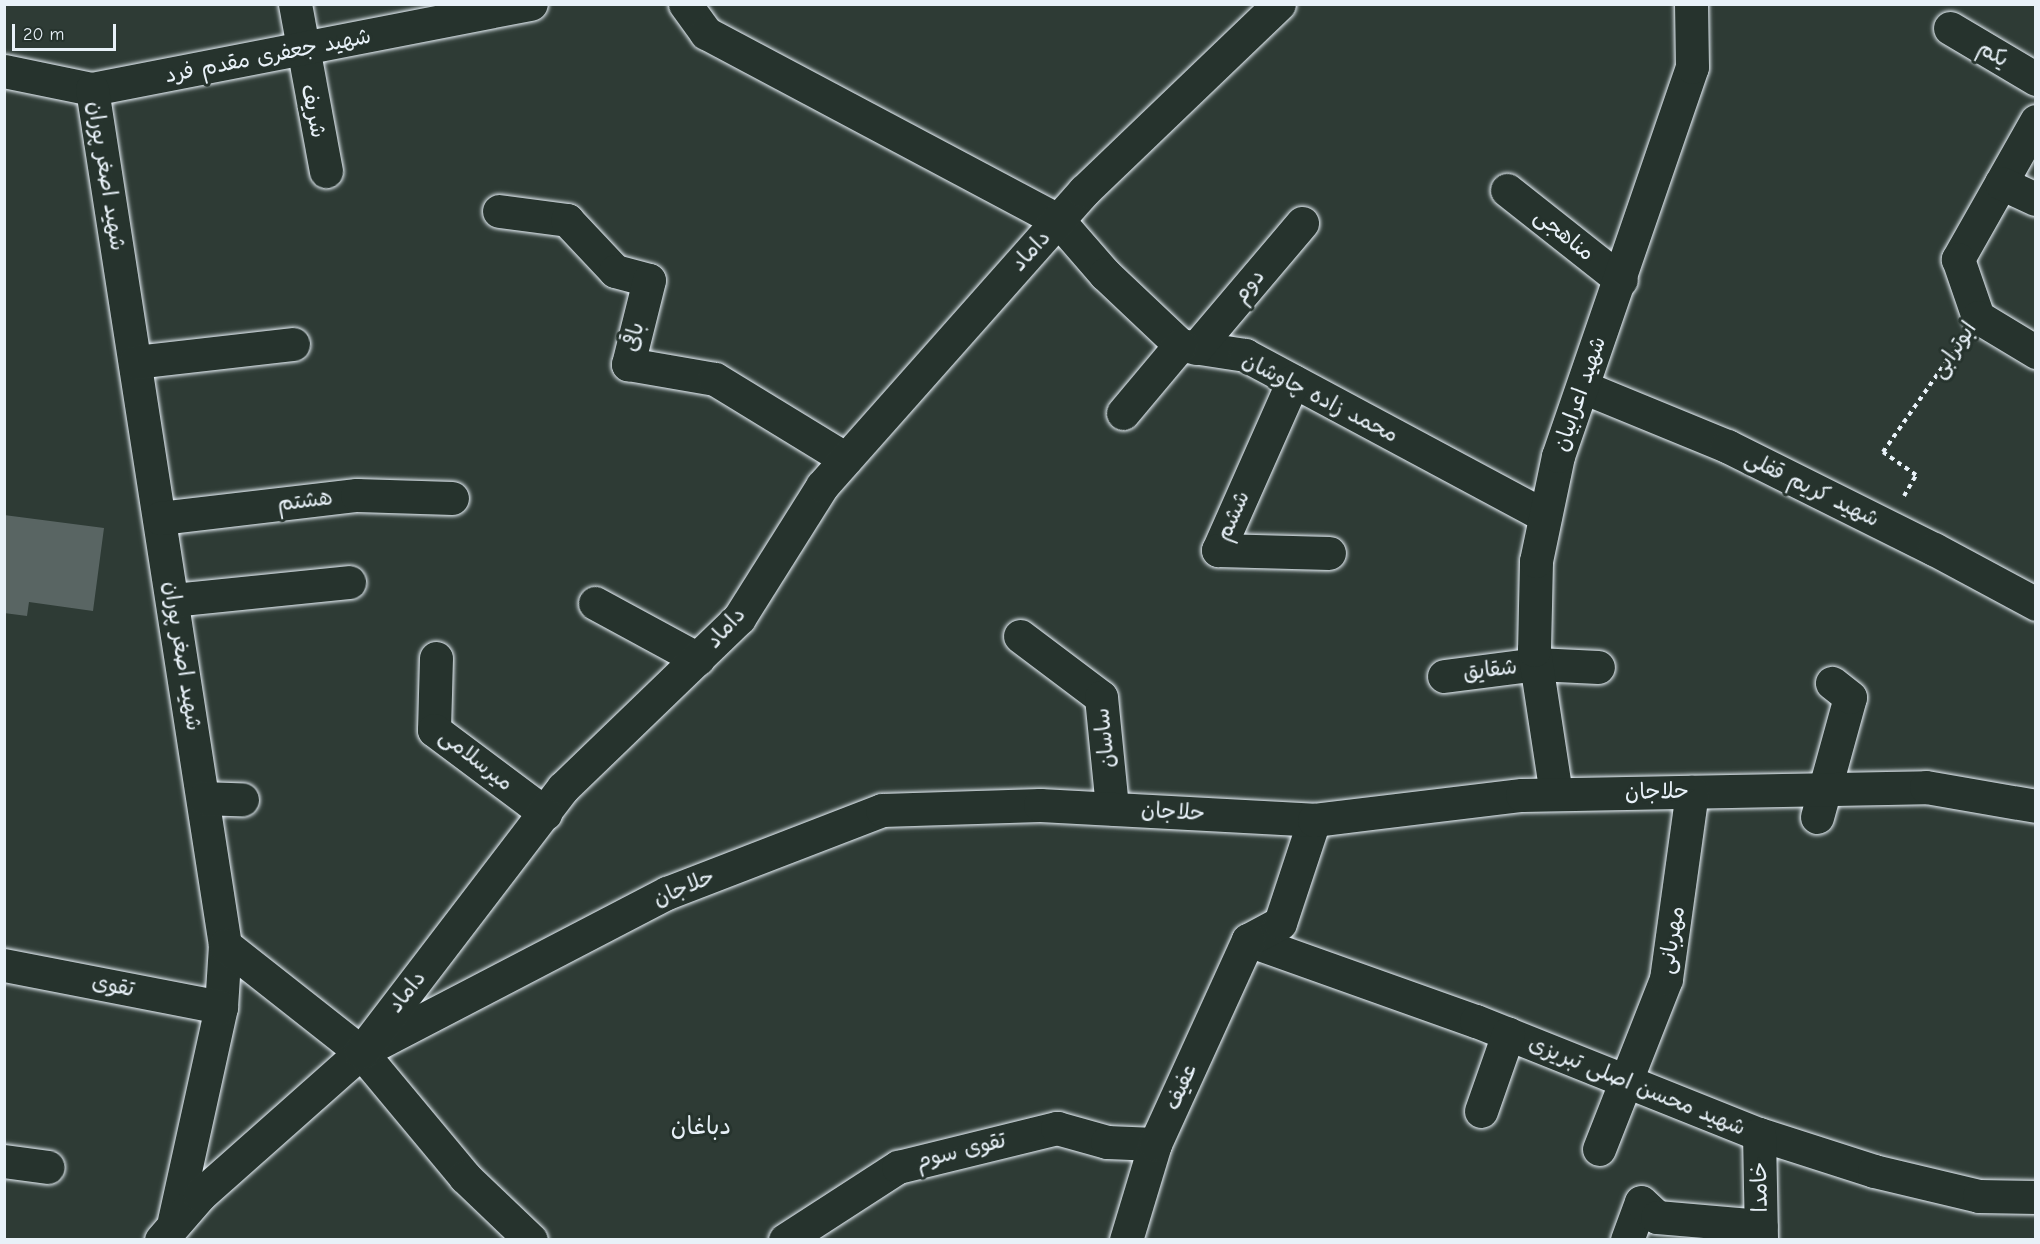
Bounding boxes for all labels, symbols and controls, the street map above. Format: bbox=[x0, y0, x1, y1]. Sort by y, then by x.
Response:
scale bar bbox=[15, 12, 118, 50]
street label: شهید جعفری مقدم فرد bbox=[163, 23, 373, 89]
text: 20 m bbox=[23, 24, 64, 45]
street label: یکم bbox=[1973, 35, 2013, 73]
street label: شریف bbox=[294, 82, 332, 140]
street label: شهید اصغر پوران bbox=[81, 99, 131, 253]
street label: مناهجی bbox=[1529, 203, 1599, 267]
street label: داماد bbox=[1006, 225, 1056, 277]
street label: دوم bbox=[1227, 264, 1271, 308]
street label: ابوترابی bbox=[1925, 317, 1983, 383]
street label: باقی bbox=[618, 320, 650, 354]
street label: شهید اعرابیان bbox=[1548, 333, 1612, 455]
street label: محمد زاده چاوشان bbox=[1238, 347, 1402, 449]
street label: شهید کریم قفلی bbox=[1740, 445, 1884, 533]
street label: هشتم bbox=[276, 485, 334, 517]
street label: ششم bbox=[1210, 487, 1256, 545]
street label: شهید اصغر پوران bbox=[157, 579, 207, 733]
street label: داماد bbox=[701, 602, 751, 654]
street label: شقایق bbox=[1462, 654, 1518, 686]
street label: ساسان bbox=[1089, 707, 1121, 769]
street label: میرسلامی bbox=[434, 723, 518, 797]
street label: حلاجان bbox=[1625, 778, 1689, 806]
street label: حلاجان bbox=[1140, 797, 1206, 827]
street label: حلاجان bbox=[649, 863, 719, 913]
street label: مهربانی bbox=[1653, 904, 1691, 976]
street label: داماد bbox=[382, 966, 432, 1018]
street label: تقوی bbox=[90, 969, 136, 1003]
street label: شهید محسن اصلی تبریزی bbox=[1525, 1030, 1749, 1142]
street label: عفیف bbox=[1159, 1060, 1203, 1114]
district label: دباغان bbox=[671, 1113, 731, 1141]
street label: تقوی سوم bbox=[913, 1127, 1009, 1175]
street label: خامدا bbox=[1746, 1161, 1774, 1213]

